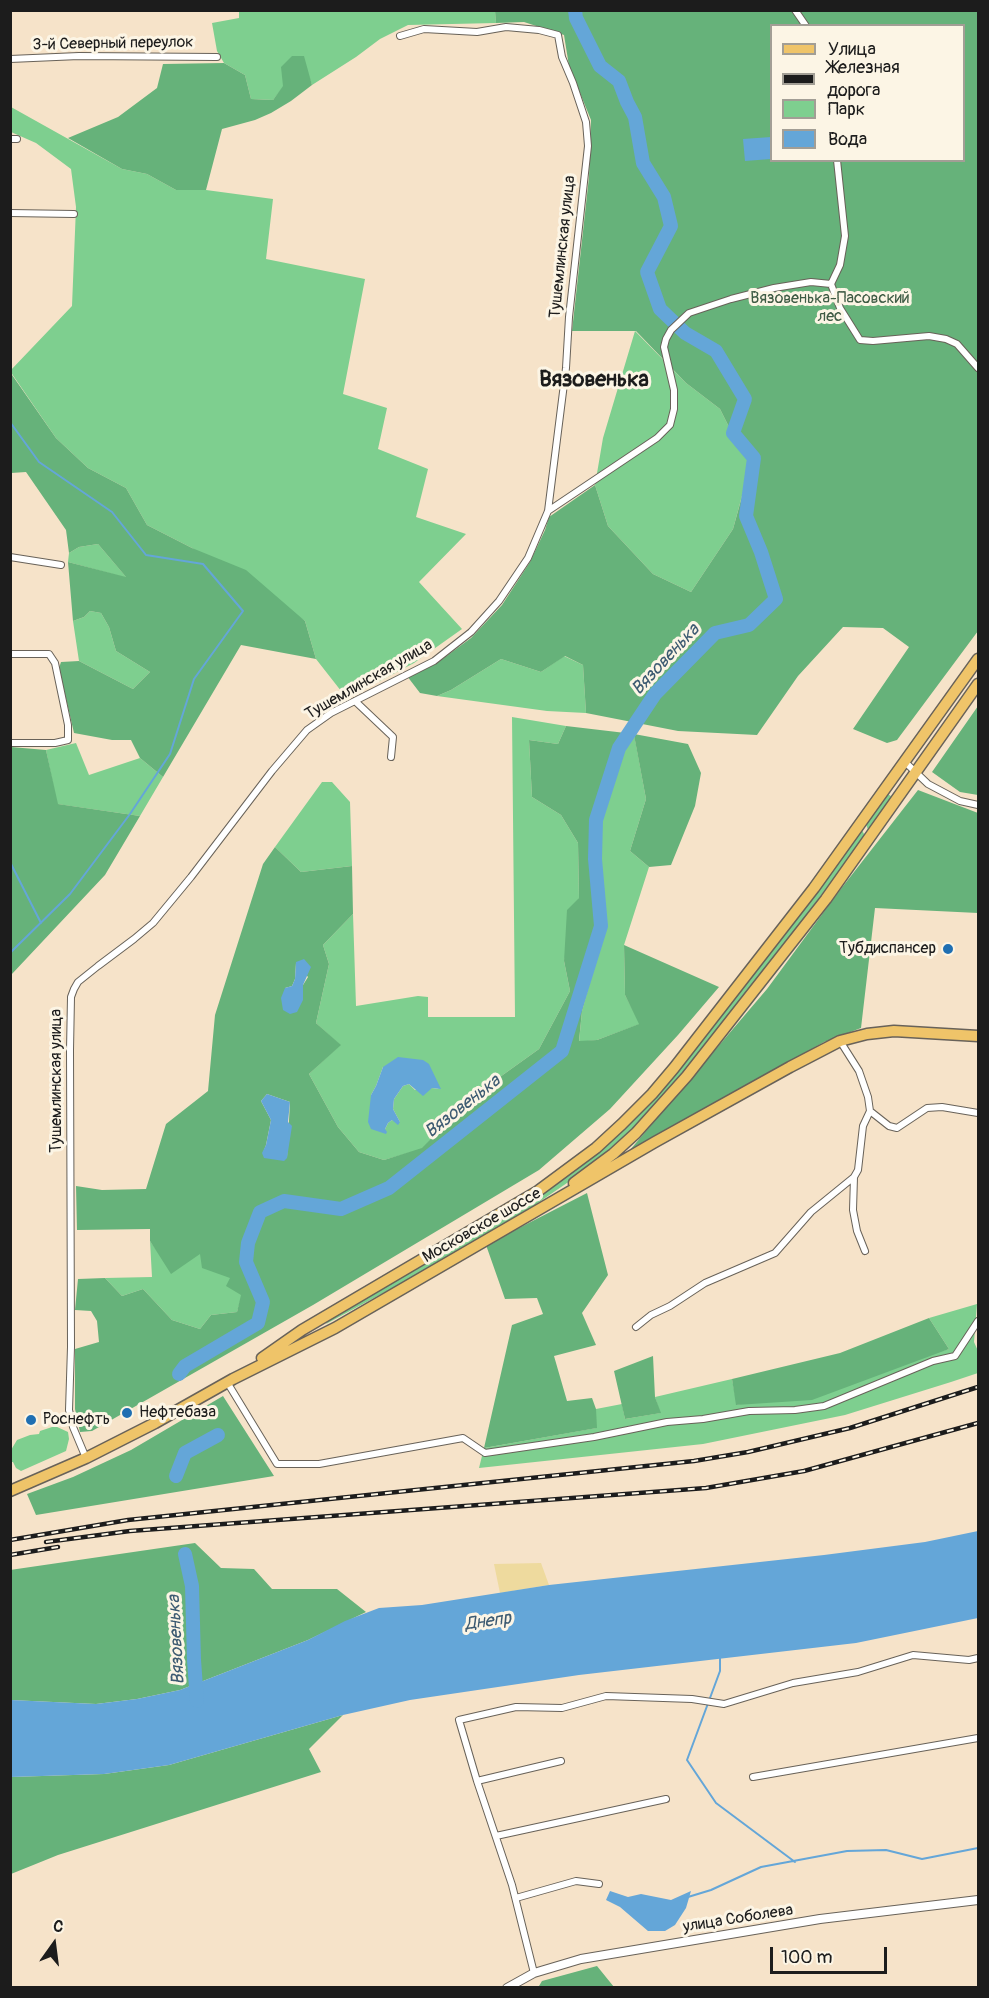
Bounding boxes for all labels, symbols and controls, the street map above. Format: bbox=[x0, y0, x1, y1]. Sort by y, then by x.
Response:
legend bbox=[770, 24, 965, 162]
street label: 3-й Северный переулок bbox=[32, 33, 194, 55]
text: Улица bbox=[828, 38, 876, 61]
text: Железная дорога bbox=[827, 56, 900, 102]
text: Парк bbox=[828, 98, 865, 121]
text: Вода bbox=[828, 128, 867, 151]
street label: Тушемлинская улица bbox=[546, 175, 580, 319]
park label: Вязовенька-Пасовский лес bbox=[750, 289, 910, 327]
district label: Вязовенька bbox=[539, 367, 649, 393]
water label: Вязовенька bbox=[628, 620, 704, 700]
street label: Тушемлинская улица bbox=[302, 636, 436, 724]
place label: Тубдиспансер bbox=[839, 939, 936, 959]
marker: Тубдиспансер bbox=[941, 942, 955, 956]
street label: Тушемлинская улица bbox=[47, 1009, 67, 1153]
water label: Вязовенька bbox=[421, 1071, 505, 1143]
street label: Московское шоссе bbox=[419, 1184, 545, 1268]
place label: Нефтебаза bbox=[139, 1403, 216, 1423]
marker: Нефтебаза bbox=[120, 1406, 134, 1420]
place label: Роснефть bbox=[43, 1410, 110, 1430]
marker: Роснефть bbox=[24, 1413, 38, 1427]
water label: Вязовенька bbox=[164, 1595, 190, 1685]
water label: Днепр bbox=[464, 1608, 512, 1636]
street label: улица Соболева bbox=[682, 1901, 794, 1937]
north arrow bbox=[24, 1914, 84, 1974]
text: С bbox=[51, 1916, 66, 1937]
scale bar bbox=[773, 1935, 890, 1973]
text: 100 m bbox=[781, 1946, 833, 1969]

